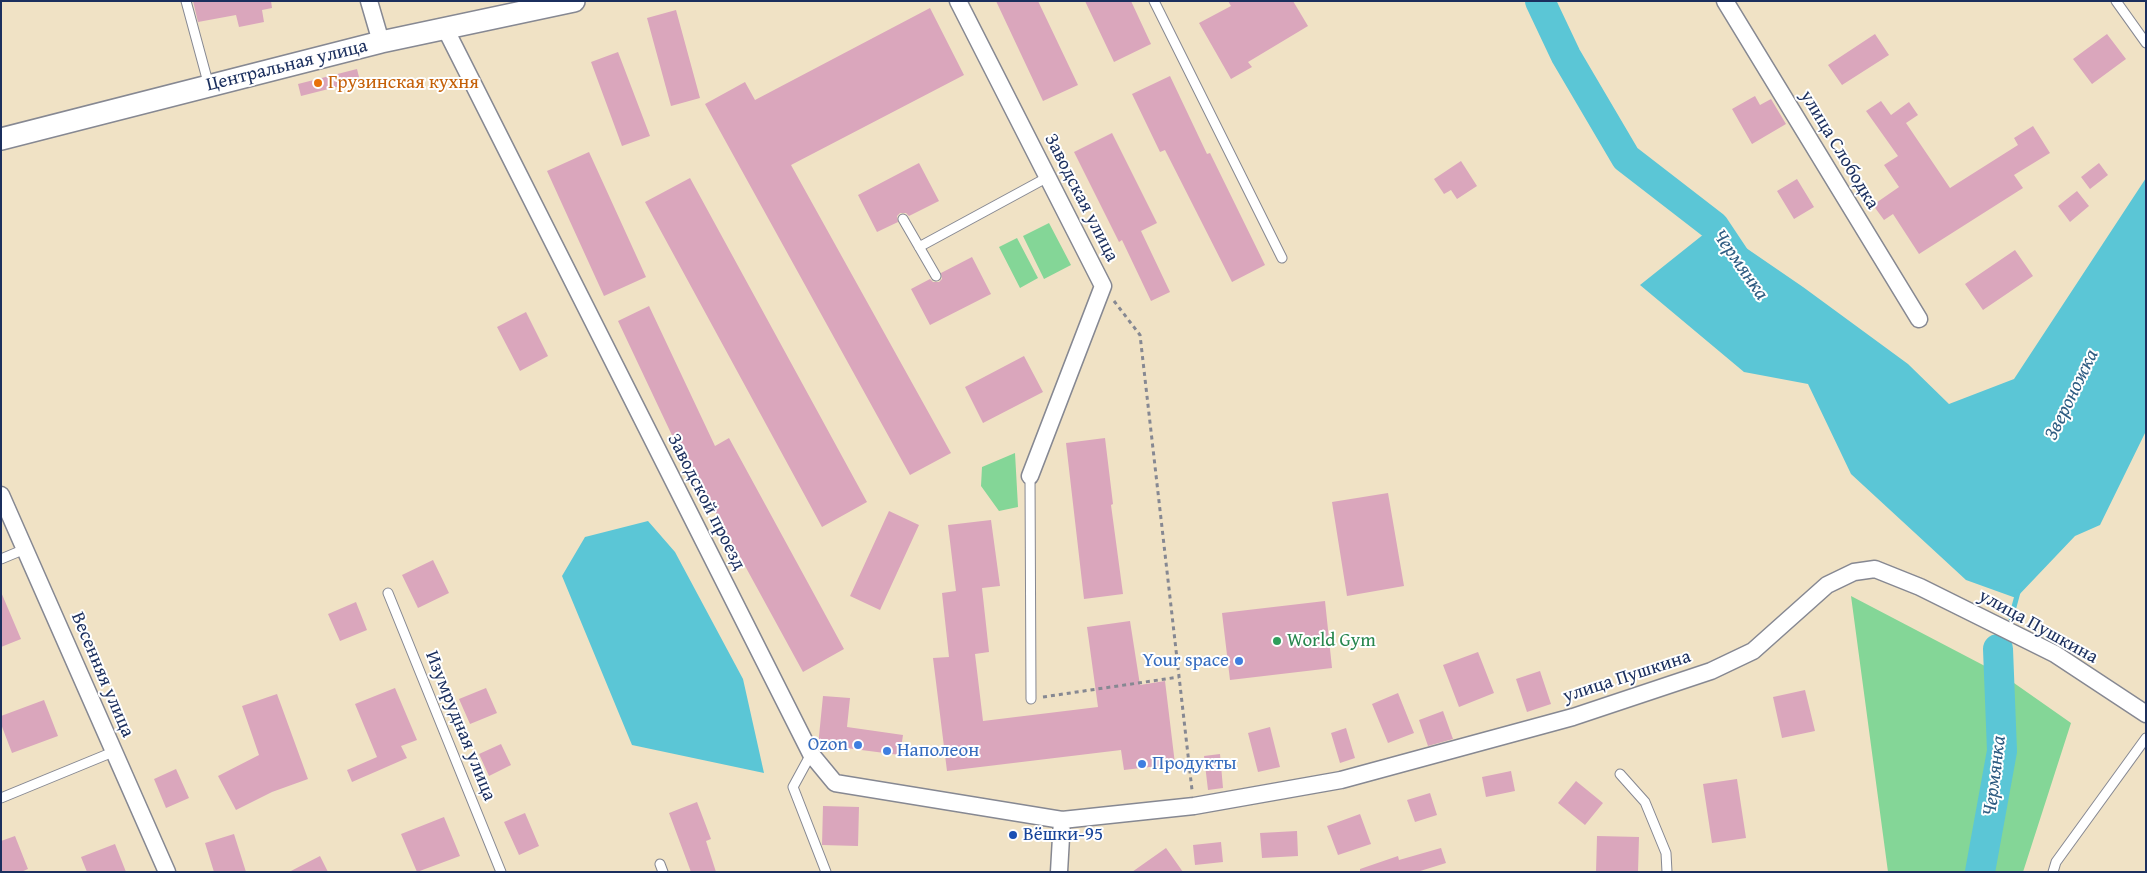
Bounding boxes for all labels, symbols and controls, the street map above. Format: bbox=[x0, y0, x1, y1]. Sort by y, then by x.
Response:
street label: Центральная улица bbox=[204, 35, 370, 97]
place label: Грузинская кухня bbox=[328, 72, 479, 94]
marker: Грузинская кухня bbox=[312, 77, 324, 89]
street label: улица Слободка bbox=[1795, 86, 1883, 214]
street label: Заводская улица bbox=[1039, 130, 1123, 266]
water label: Чермянка bbox=[1707, 225, 1773, 305]
water label: Звероножка bbox=[2040, 346, 2104, 444]
street label: Заводской проезд bbox=[662, 430, 750, 574]
street label: улица Пушкина bbox=[1974, 585, 2102, 669]
street label: Весенняя улица bbox=[65, 609, 139, 741]
place label: World Gym bbox=[1287, 630, 1376, 652]
marker: World Gym bbox=[1271, 635, 1283, 647]
street label: улица Пушкина bbox=[1560, 646, 1694, 708]
street label: Изумрудная улица bbox=[420, 648, 500, 804]
place label: Your space bbox=[1143, 650, 1229, 672]
marker: Your space bbox=[1233, 655, 1245, 667]
place label: Ozon bbox=[808, 734, 848, 756]
water label: Чермянка bbox=[1978, 734, 2012, 818]
marker: Ozon bbox=[852, 739, 864, 751]
place label: Наполеон bbox=[897, 740, 979, 762]
marker: Наполеон bbox=[881, 745, 893, 757]
place label: Продукты bbox=[1152, 753, 1237, 775]
marker: Продукты bbox=[1136, 758, 1148, 770]
place label: Вёшки-95 bbox=[1023, 824, 1103, 846]
marker: Вёшки-95 bbox=[1007, 829, 1019, 841]

